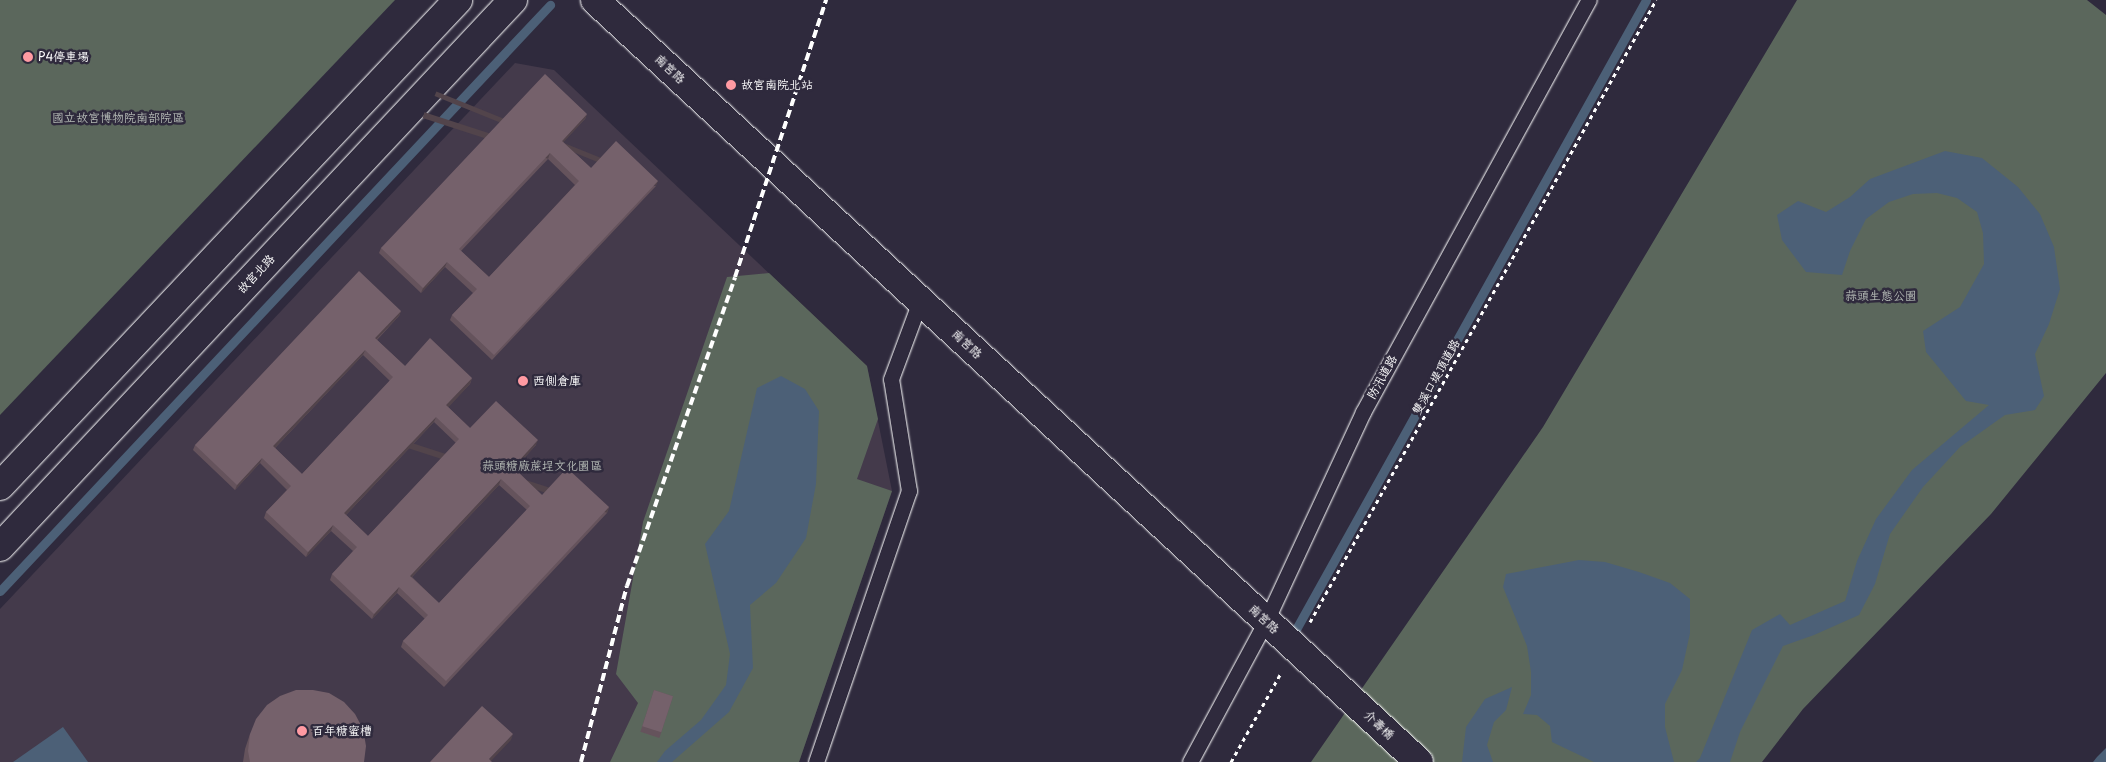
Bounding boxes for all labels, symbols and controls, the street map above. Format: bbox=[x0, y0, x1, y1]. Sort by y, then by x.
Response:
place label: P4停車場 bbox=[38, 50, 89, 64]
marker: P4停車場 bbox=[22, 51, 34, 63]
street label: 南宮路 bbox=[652, 51, 688, 87]
place label: 故宮南院北站 bbox=[741, 78, 813, 92]
marker: 故宮南院北站 bbox=[725, 79, 737, 91]
park label: 國立故宮博物院南部院區 bbox=[52, 111, 184, 125]
street label: 故宮北路 bbox=[234, 252, 278, 296]
park label: 蒜頭生態公園 bbox=[1845, 289, 1917, 303]
street label: 南宮路 bbox=[949, 326, 985, 362]
street label: 雙溪口堤頂道路 bbox=[1409, 337, 1463, 417]
street label: 防汛道路 bbox=[1364, 353, 1400, 401]
place label: 西側倉庫 bbox=[533, 374, 581, 388]
marker: 西側倉庫 bbox=[517, 375, 529, 387]
park label: 蒜頭糖廠蔗埕文化園區 bbox=[482, 459, 602, 473]
street label: 南宮路 bbox=[1246, 601, 1282, 637]
street label: 介壽橋 bbox=[1361, 707, 1397, 743]
place label: 百年糖蜜槽 bbox=[312, 724, 372, 738]
marker: 百年糖蜜槽 bbox=[296, 725, 308, 737]

